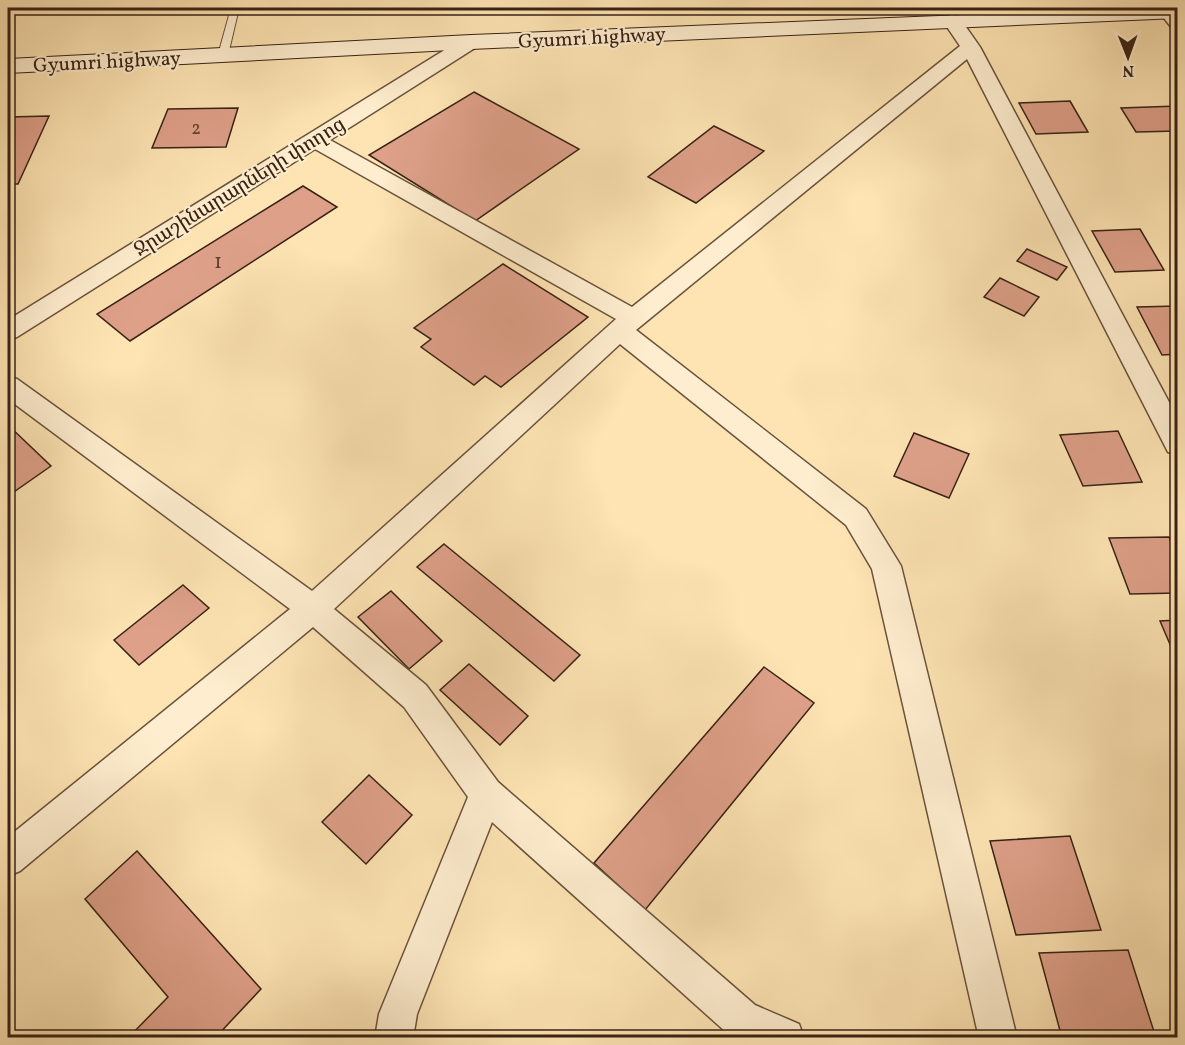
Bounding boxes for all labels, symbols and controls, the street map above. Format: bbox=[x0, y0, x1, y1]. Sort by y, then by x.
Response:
street label: Gyumri highway bbox=[518, 21, 667, 57]
north arrow bbox=[1098, 27, 1158, 87]
street label: Gyumri highway bbox=[33, 45, 182, 81]
text: N bbox=[1122, 59, 1134, 81]
street label: Ջրաշինարարների փողոց bbox=[129, 111, 351, 264]
house number: 2 bbox=[191, 117, 201, 142]
house number: 1 bbox=[214, 248, 222, 277]

